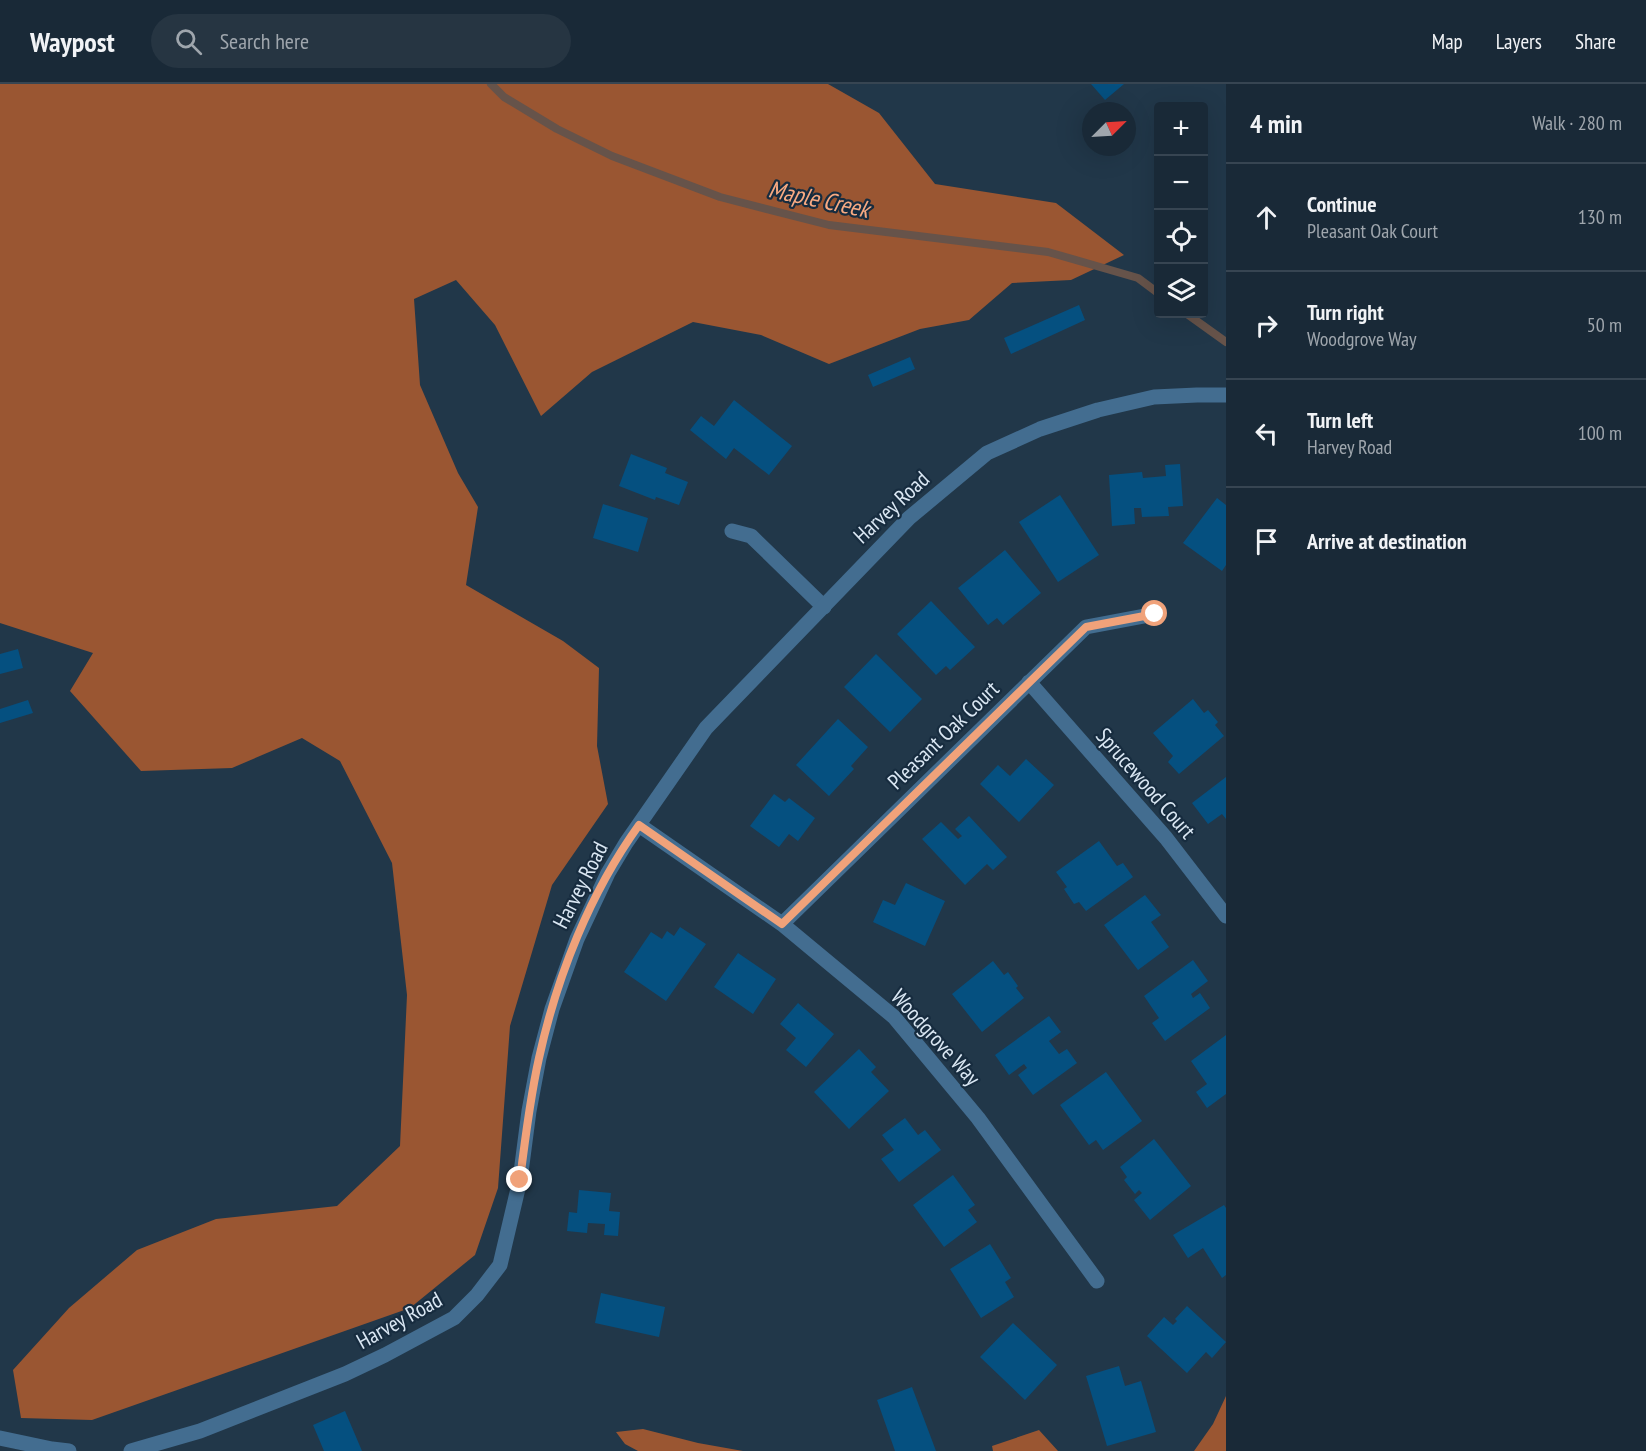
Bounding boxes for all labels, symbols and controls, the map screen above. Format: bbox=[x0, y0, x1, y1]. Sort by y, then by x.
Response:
search box bbox=[151, 14, 571, 68]
text: Waypost bbox=[30, 23, 115, 60]
icon: search bbox=[172, 25, 205, 58]
text: Search here bbox=[220, 27, 309, 55]
text: Map bbox=[1432, 28, 1463, 55]
text: Layers bbox=[1496, 28, 1542, 55]
text: Share bbox=[1575, 28, 1616, 55]
north arrow bbox=[1082, 102, 1136, 156]
map controls bbox=[1154, 102, 1208, 318]
button: + bbox=[1154, 102, 1208, 156]
text: 4 min bbox=[1250, 107, 1303, 140]
text: Walk · 280 m bbox=[1532, 110, 1622, 136]
button: − bbox=[1154, 156, 1208, 210]
water label: Maple Creek bbox=[766, 173, 875, 225]
text: Continue bbox=[1307, 190, 1377, 218]
icon: ahead bbox=[1250, 201, 1283, 234]
text: 130 m bbox=[1578, 204, 1622, 230]
button: locate bbox=[1154, 210, 1208, 264]
text: Pleasant Oak Court bbox=[1307, 218, 1438, 244]
button: layers bbox=[1154, 264, 1208, 318]
text: Turn right bbox=[1307, 298, 1384, 326]
icon: right bbox=[1250, 309, 1283, 342]
text: 50 m bbox=[1587, 312, 1622, 338]
text: Woodgrove Way bbox=[1307, 326, 1416, 352]
text: Turn left bbox=[1307, 406, 1373, 434]
icon: left bbox=[1250, 417, 1283, 450]
text: 100 m bbox=[1578, 420, 1622, 446]
text: Harvey Road bbox=[1307, 434, 1392, 460]
street label: Harvey Road bbox=[847, 465, 935, 549]
icon: arrive bbox=[1250, 525, 1283, 558]
text: Arrive at destination bbox=[1307, 527, 1467, 555]
route start bbox=[1141, 600, 1167, 626]
street label: Pleasant Oak Court bbox=[881, 675, 1005, 795]
street label: Sprucewood Court bbox=[1090, 722, 1202, 844]
street label: Harvey Road bbox=[546, 837, 614, 933]
street label: Woodgrove Way bbox=[885, 983, 987, 1092]
route end bbox=[506, 1166, 532, 1192]
street label: Harvey Road bbox=[351, 1285, 447, 1355]

